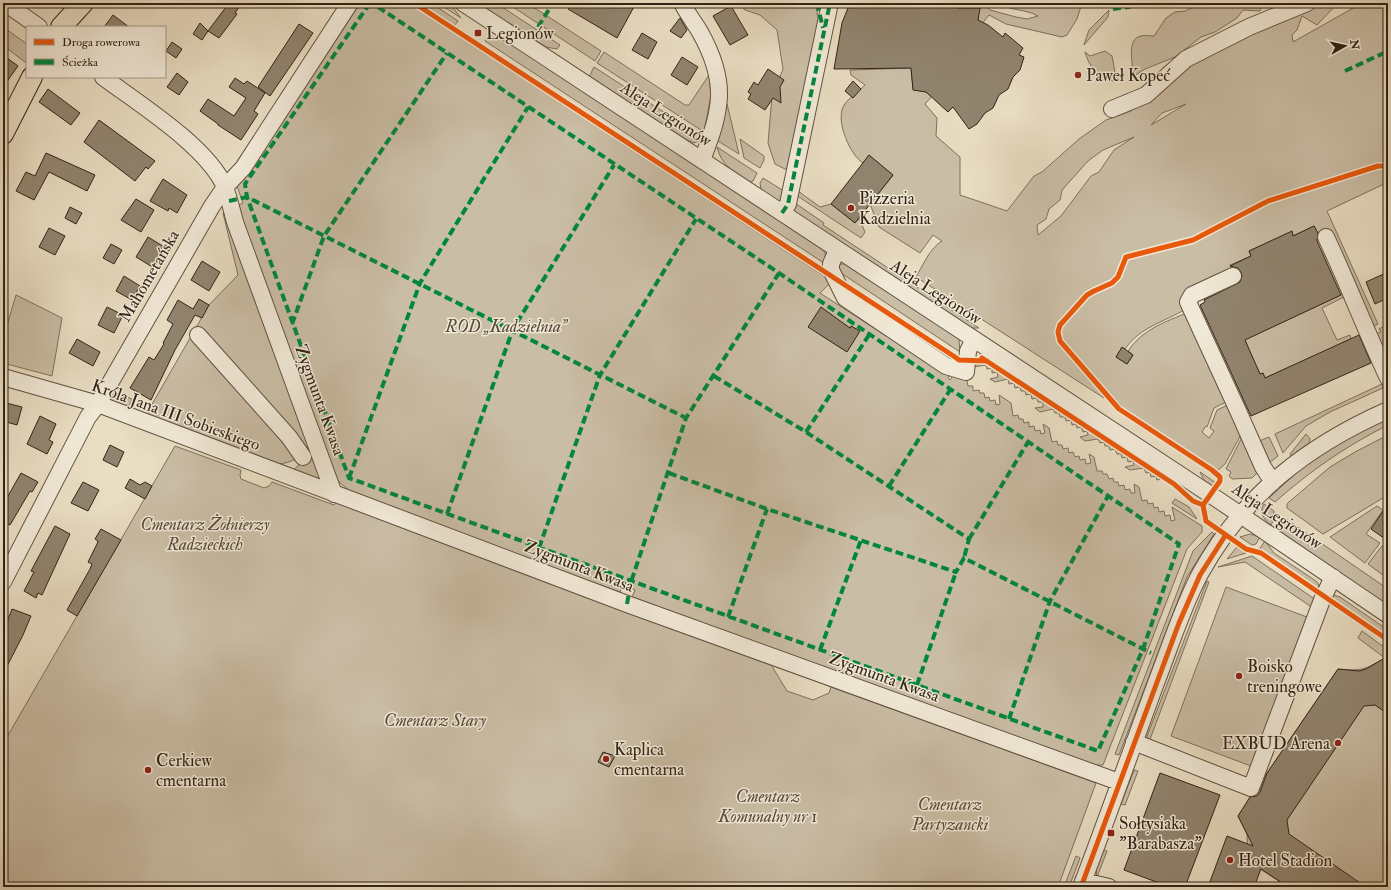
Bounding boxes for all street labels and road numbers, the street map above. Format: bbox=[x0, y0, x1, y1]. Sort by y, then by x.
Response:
street label: Aleja Legionów bbox=[616, 76, 716, 152]
street label: Mahometańska bbox=[114, 225, 184, 326]
street label: Aleja Legionów bbox=[886, 254, 986, 330]
street label: Zygmunta Kwasa bbox=[289, 342, 350, 460]
street label: Króla Jana III Sobieskiego bbox=[89, 375, 263, 456]
street label: Aleja Legionów bbox=[1227, 478, 1327, 554]
street label: Zygmunta Kwasa bbox=[521, 535, 638, 598]
street label: Zygmunta Kwasa bbox=[825, 647, 943, 708]

